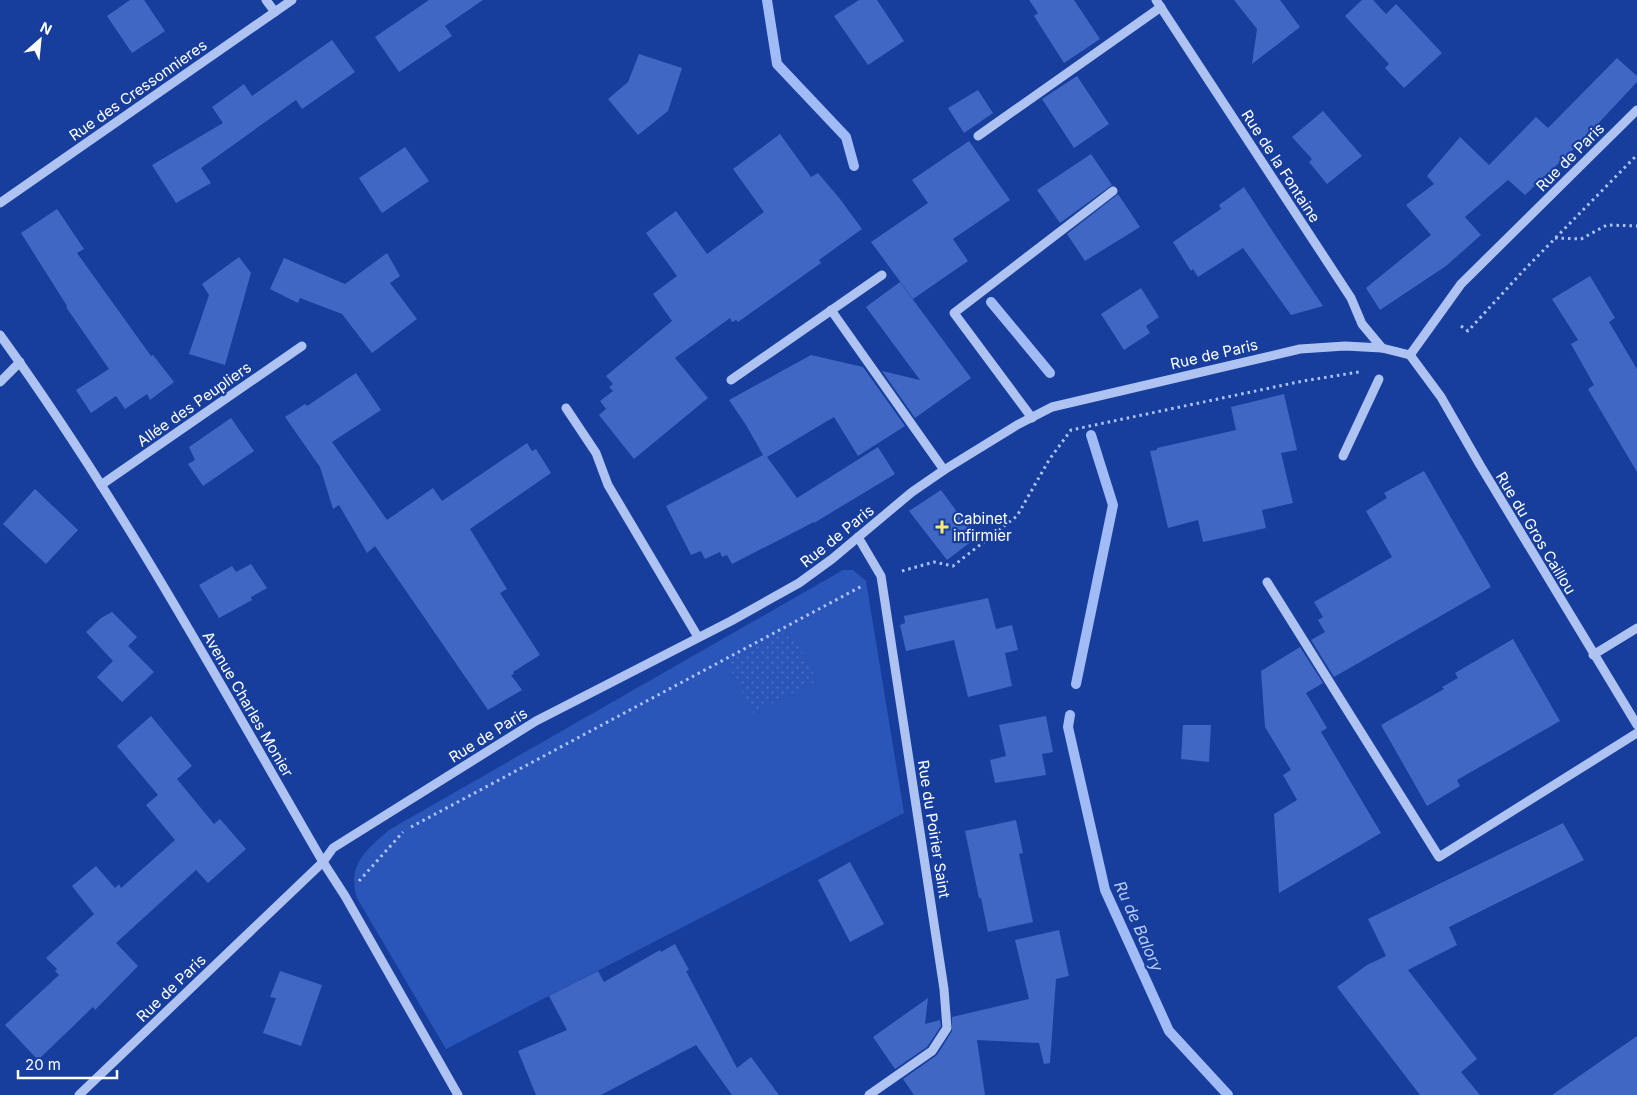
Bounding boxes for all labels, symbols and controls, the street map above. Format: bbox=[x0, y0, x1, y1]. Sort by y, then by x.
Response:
north arrow bbox=[15, 15, 65, 65]
text: N bbox=[38, 18, 55, 38]
street label: Rue des Cressonnieres bbox=[66, 35, 211, 145]
street label: Rue de la Fontaine bbox=[1237, 106, 1325, 226]
street label: Rue de Paris bbox=[1532, 119, 1608, 195]
street label: Rue de Paris bbox=[1168, 335, 1260, 373]
street label: Allée des Peupliers bbox=[133, 357, 255, 451]
street label: Rue du Gros Caillou bbox=[1492, 468, 1580, 598]
street label: Rue de Paris bbox=[796, 501, 878, 571]
place label: Cabinet infirmier bbox=[953, 509, 1012, 545]
marker: Cabinet infirmier bbox=[935, 520, 949, 534]
street label: Avenue Charles Monier bbox=[199, 628, 298, 780]
street label: Rue de Paris bbox=[445, 703, 531, 767]
street label: Rue du Poirier Saint bbox=[914, 759, 954, 899]
water label: Ru de Balory bbox=[1110, 878, 1168, 975]
street label: Rue de Paris bbox=[132, 950, 210, 1026]
scale bar bbox=[18, 1048, 116, 1080]
text: 20 m bbox=[25, 1055, 61, 1074]

